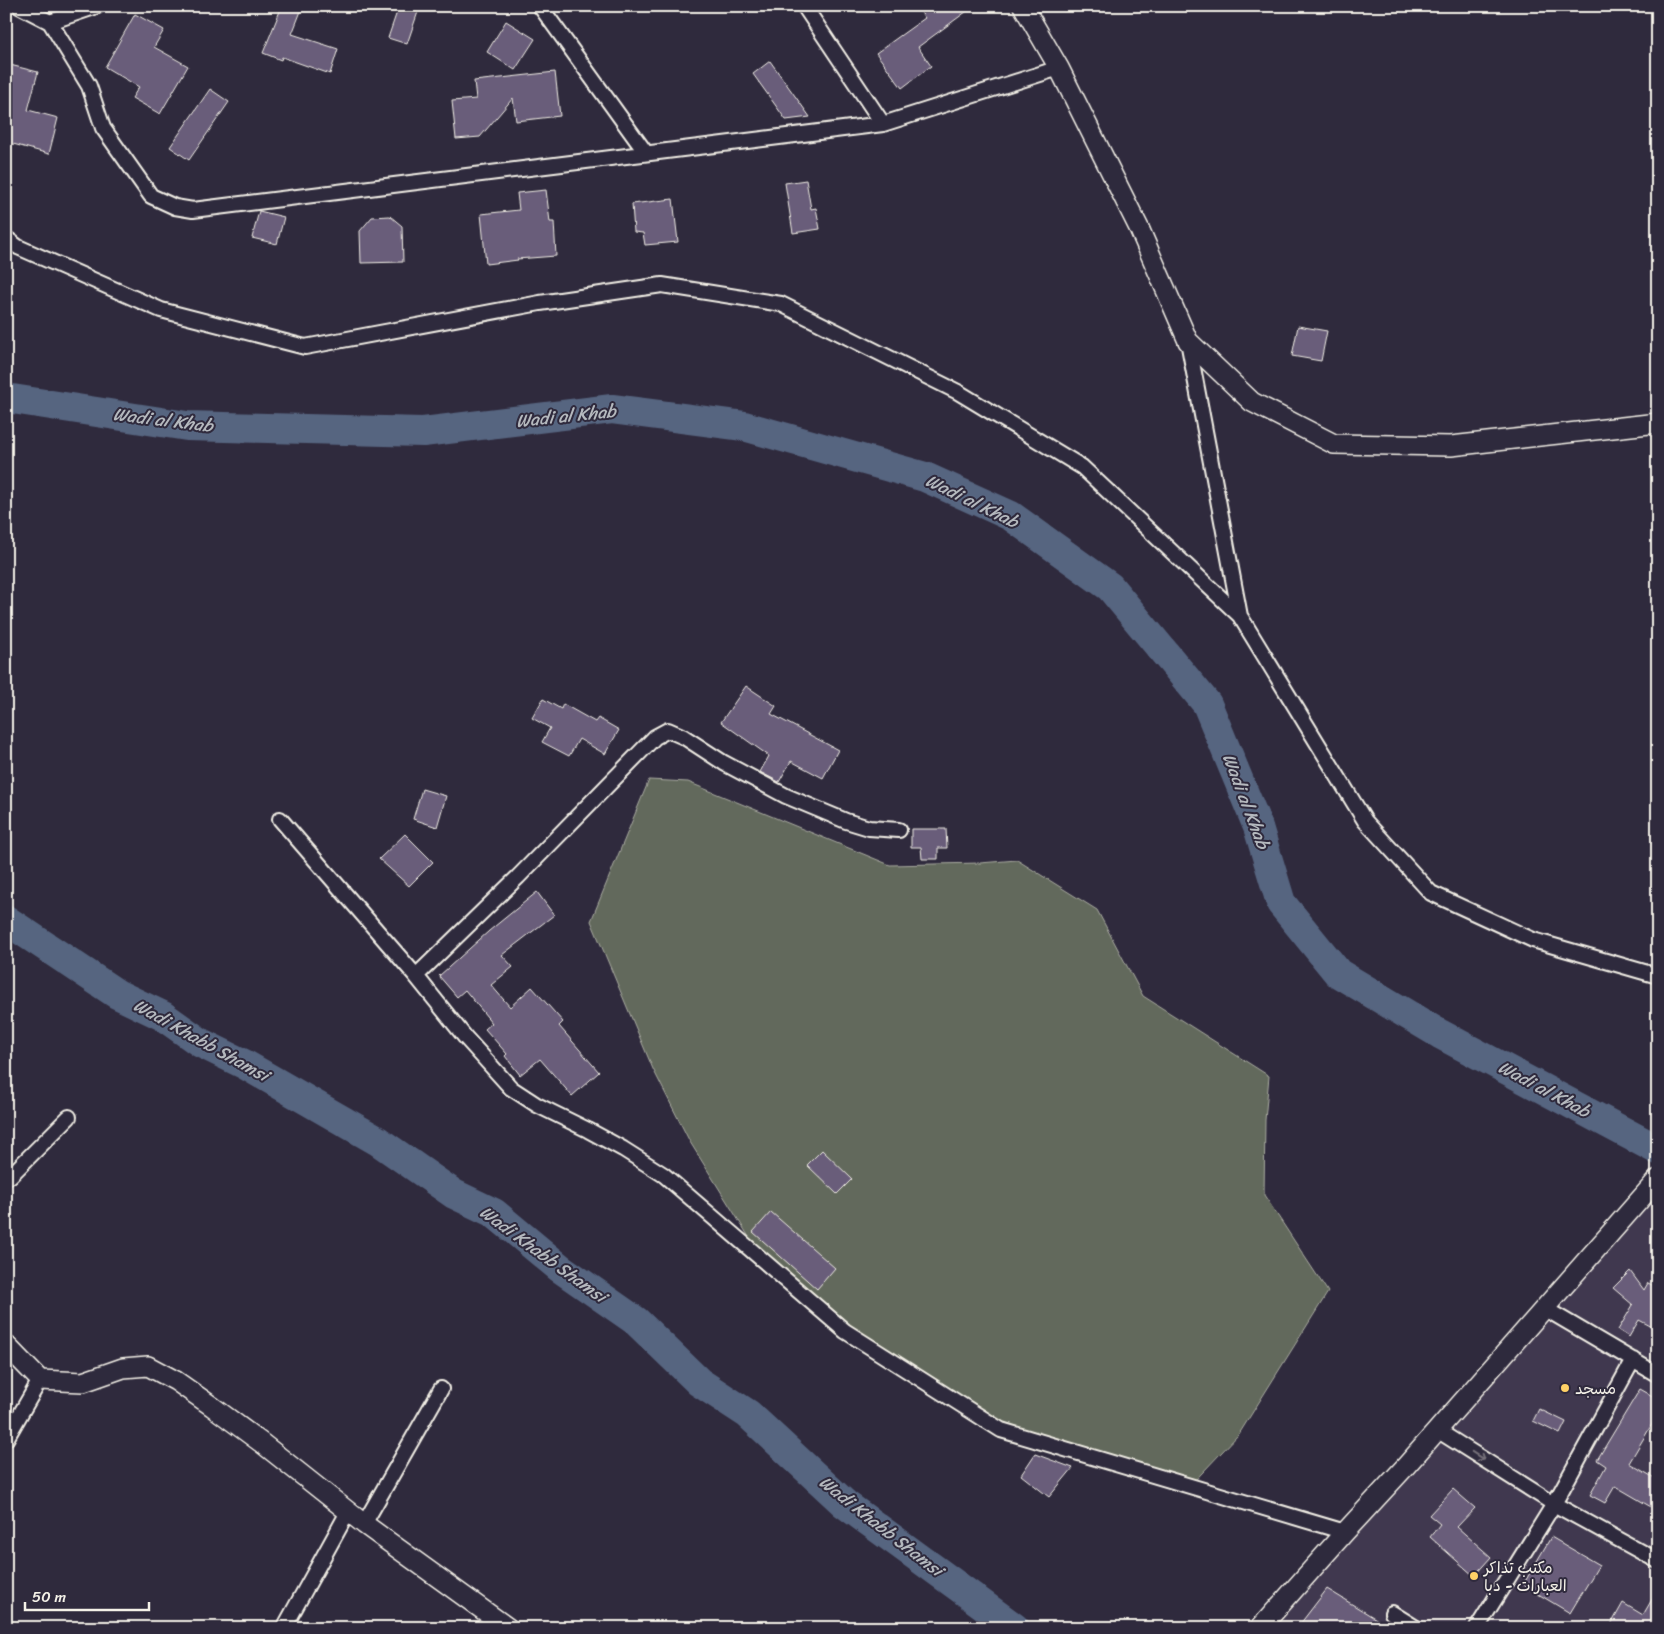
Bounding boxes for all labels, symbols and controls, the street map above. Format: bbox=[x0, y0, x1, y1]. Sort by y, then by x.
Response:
water label: Wadi al Khab bbox=[515, 395, 619, 437]
water label: Wadi al Khab bbox=[111, 398, 216, 442]
water label: Wadi al Khab bbox=[920, 465, 1025, 538]
water label: Wadi al Khab bbox=[1213, 748, 1279, 855]
water label: Wadi Khabb Shamsi bbox=[127, 989, 278, 1092]
water label: Wadi al Khab bbox=[1492, 1051, 1597, 1127]
water label: Wadi Khabb Shamsi bbox=[473, 1197, 617, 1314]
place label: مسجد bbox=[1575, 1374, 1616, 1403]
marker: مسجد bbox=[1559, 1382, 1571, 1394]
one-way arrow bbox=[1471, 1451, 1485, 1461]
water label: Wadi Khabb Shamsi bbox=[812, 1467, 953, 1588]
place label: مكتب تذاكر العبارات - دبا bbox=[1482, 1553, 1567, 1600]
marker: مكتب تذاكر العبارات - دبا bbox=[1468, 1570, 1480, 1582]
scale bar bbox=[25, 1579, 149, 1611]
text: 50 m bbox=[32, 1584, 67, 1610]

